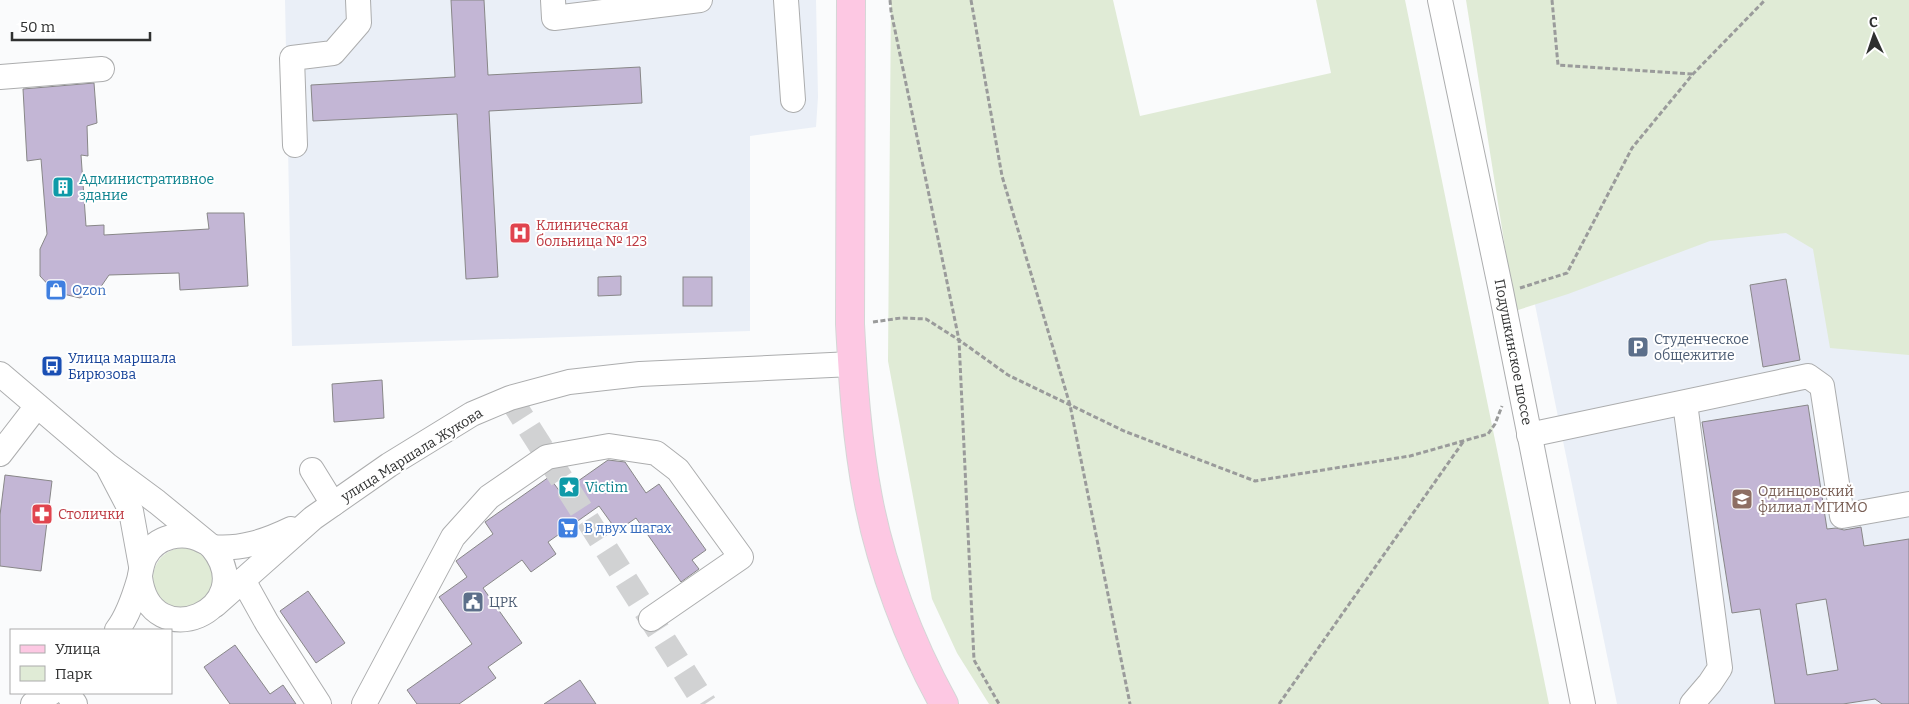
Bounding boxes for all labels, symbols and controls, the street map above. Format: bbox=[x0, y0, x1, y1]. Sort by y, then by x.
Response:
scale bar bbox=[12, 10, 150, 42]
north arrow bbox=[1849, 10, 1899, 60]
text: С bbox=[1868, 14, 1878, 31]
text: 50 m bbox=[20, 18, 56, 36]
place label: Административное здание bbox=[79, 171, 214, 204]
building icon: Административное здание bbox=[51, 175, 75, 199]
place label: Клиническая больница № 123 bbox=[536, 217, 647, 250]
hospital icon: Клиническая больница № 123 bbox=[508, 221, 532, 245]
shop icon: Ozon bbox=[44, 278, 68, 302]
street label: Подушкинское шоссе bbox=[1491, 278, 1535, 426]
place label: Ozon bbox=[72, 282, 106, 299]
place label: Студенческое общежитие bbox=[1654, 331, 1749, 364]
parking icon: Студенческое общежитие bbox=[1626, 335, 1650, 359]
place label: Улица маршала Бирюзова bbox=[68, 350, 177, 383]
bus stop icon: Улица маршала Бирюзова bbox=[40, 354, 64, 378]
street label: улица Маршала Жукова bbox=[337, 404, 486, 506]
place icon: Victim bbox=[557, 475, 581, 499]
place label: Victim bbox=[585, 479, 628, 496]
place label: Одинцовский филиал МГИМО bbox=[1758, 483, 1868, 516]
school or university icon: Одинцовский филиал МГИМО bbox=[1730, 487, 1754, 511]
pharmacy icon: Столички bbox=[30, 502, 54, 526]
place label: Столички bbox=[58, 506, 124, 523]
supermarket icon: В двух шагах bbox=[556, 516, 580, 540]
place label: В двух шагах bbox=[584, 520, 672, 537]
public building icon: ЦРК bbox=[461, 590, 485, 614]
place label: ЦРК bbox=[489, 594, 518, 611]
legend bbox=[10, 629, 172, 694]
text: Улица bbox=[55, 640, 101, 658]
text: Парк bbox=[55, 665, 93, 683]

